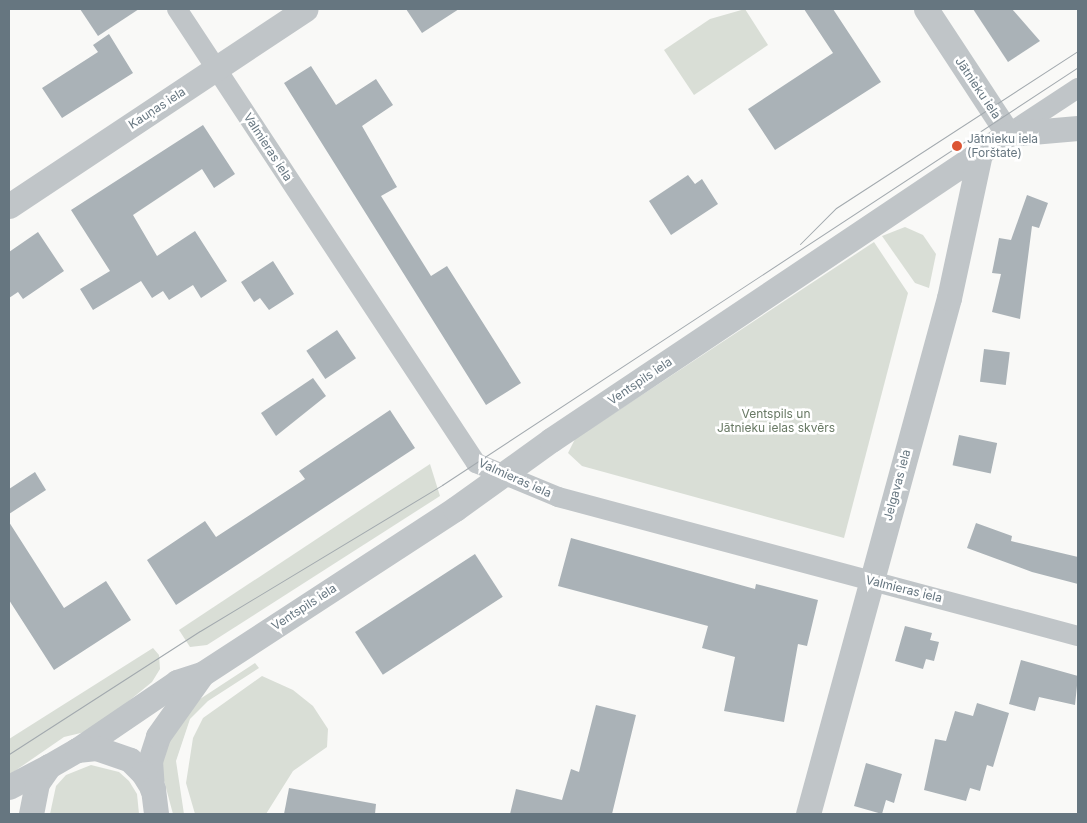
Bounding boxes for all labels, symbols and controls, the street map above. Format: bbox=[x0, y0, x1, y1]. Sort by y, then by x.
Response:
street label: Jātnieku iela bbox=[952, 54, 1004, 122]
street label: Kauņas iela bbox=[126, 84, 188, 132]
street label: Valmieras iela bbox=[241, 110, 295, 184]
place label: Jātnieku iela (Forštate) bbox=[967, 132, 1038, 160]
marker: Jātnieku iela (Forštate) bbox=[951, 140, 963, 152]
street label: Ventspils iela bbox=[605, 354, 675, 408]
park label: Ventspils un Jātnieku ielas skvērs bbox=[717, 407, 835, 435]
street label: Jelgavas iela bbox=[881, 448, 913, 522]
street label: Valmieras iela bbox=[476, 456, 554, 500]
street label: Valmieras iela bbox=[864, 573, 944, 605]
street label: Ventspils iela bbox=[269, 581, 339, 633]

